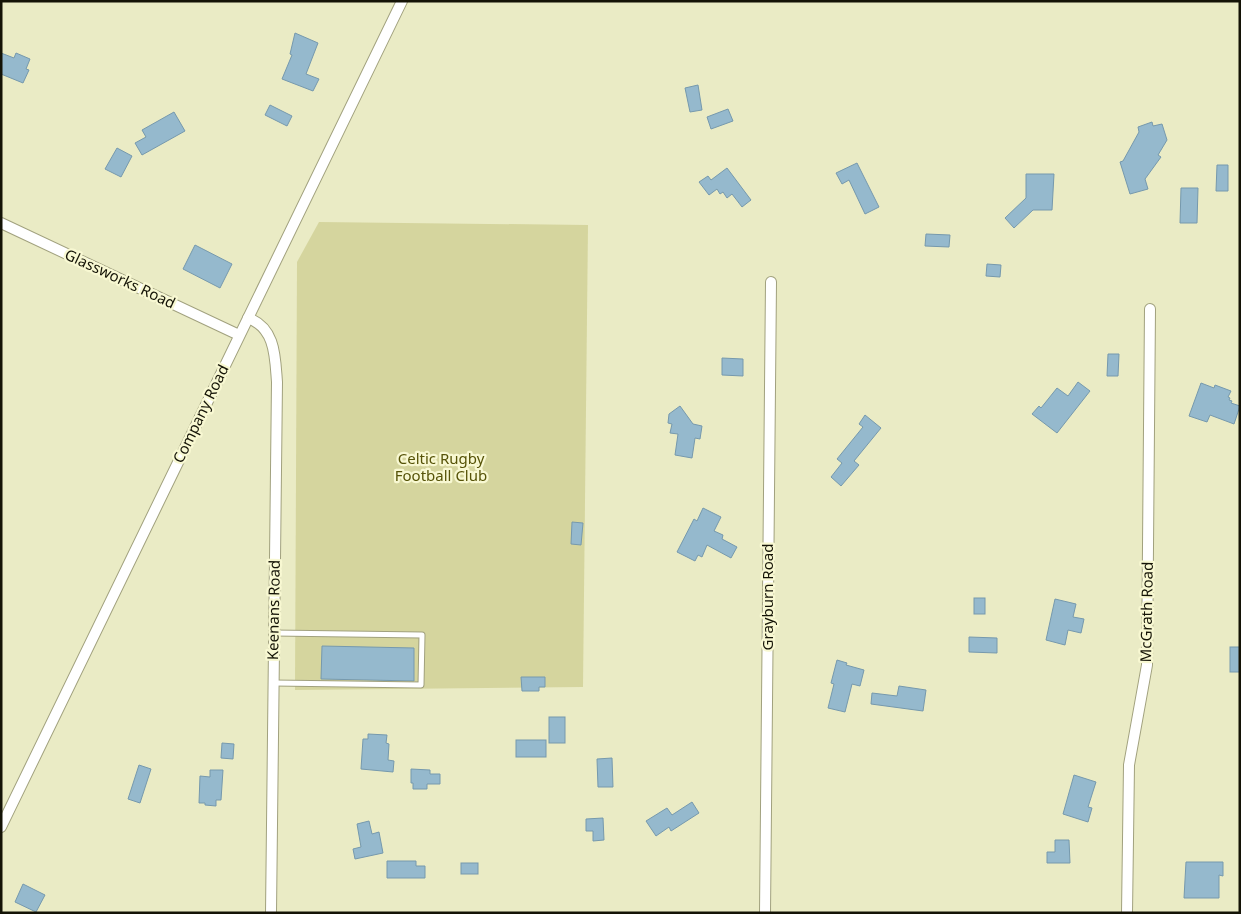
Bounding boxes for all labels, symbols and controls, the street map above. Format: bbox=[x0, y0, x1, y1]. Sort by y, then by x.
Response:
street label: Glassworks Road bbox=[62, 244, 179, 312]
street label: Company Road bbox=[168, 361, 233, 466]
park label: Celtic Rugby Football Club bbox=[395, 448, 487, 485]
street label: Grayburn Road bbox=[757, 544, 777, 650]
street label: Keenans Road bbox=[262, 560, 284, 660]
street label: McGrath Road bbox=[1135, 561, 1157, 662]

